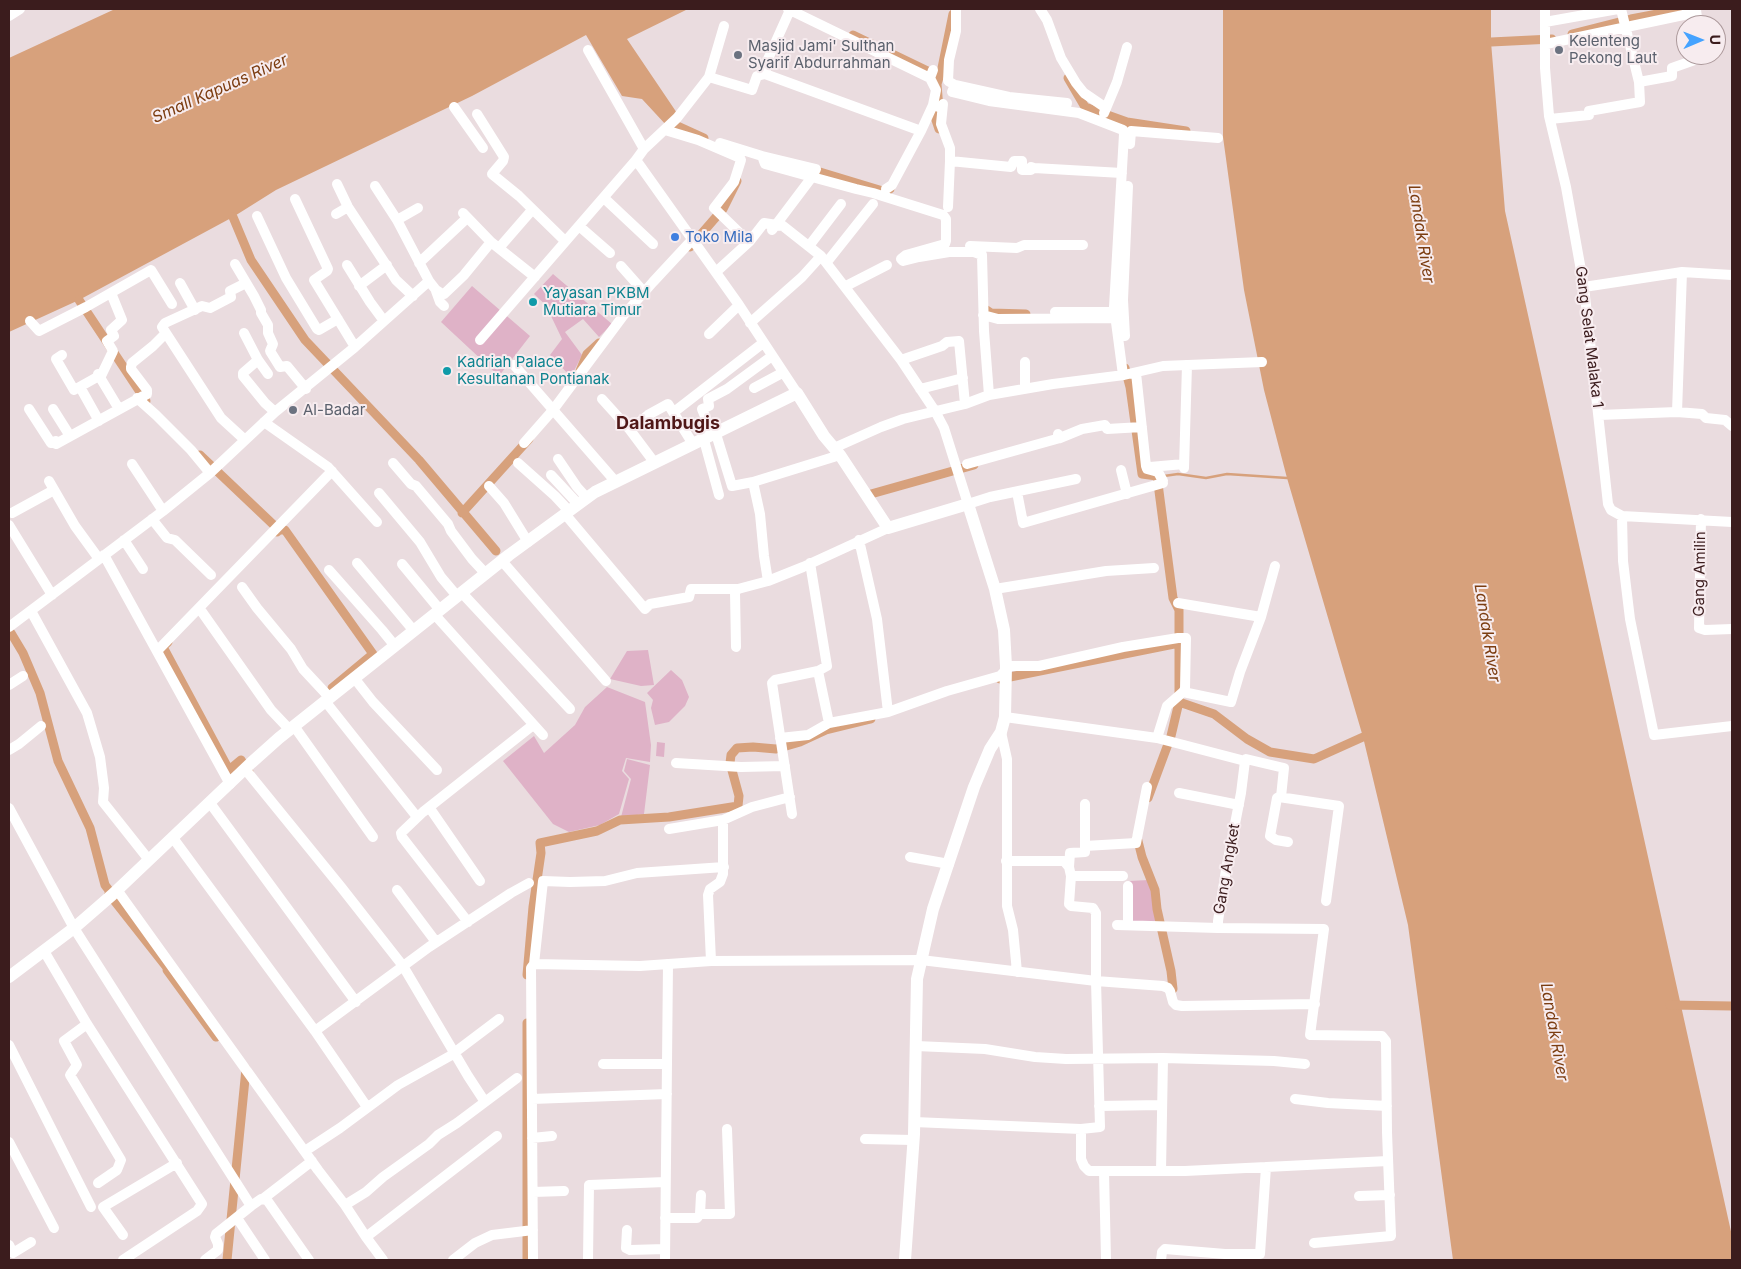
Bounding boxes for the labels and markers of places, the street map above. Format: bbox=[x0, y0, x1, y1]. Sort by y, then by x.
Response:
place label: Kelenteng Pekong Laut bbox=[1569, 32, 1657, 67]
place label: Masjid Jami' Sulthan Syarif Abdurrahman bbox=[748, 37, 894, 72]
marker: Kelenteng Pekong Laut bbox=[1553, 44, 1565, 56]
marker: Masjid Jami' Sulthan Syarif Abdurrahman bbox=[732, 49, 744, 61]
place label: Toko Mila bbox=[685, 228, 753, 246]
marker: Toko Mila bbox=[669, 231, 681, 243]
place label: Yayasan PKBM Mutiara Timur bbox=[543, 284, 650, 319]
marker: Yayasan PKBM Mutiara Timur bbox=[527, 296, 539, 308]
place label: Kadriah Palace Kesultanan Pontianak bbox=[457, 353, 609, 388]
marker: Kadriah Palace Kesultanan Pontianak bbox=[441, 365, 453, 377]
place label: Al-Badar bbox=[303, 401, 365, 419]
marker: Al-Badar bbox=[287, 404, 299, 416]

